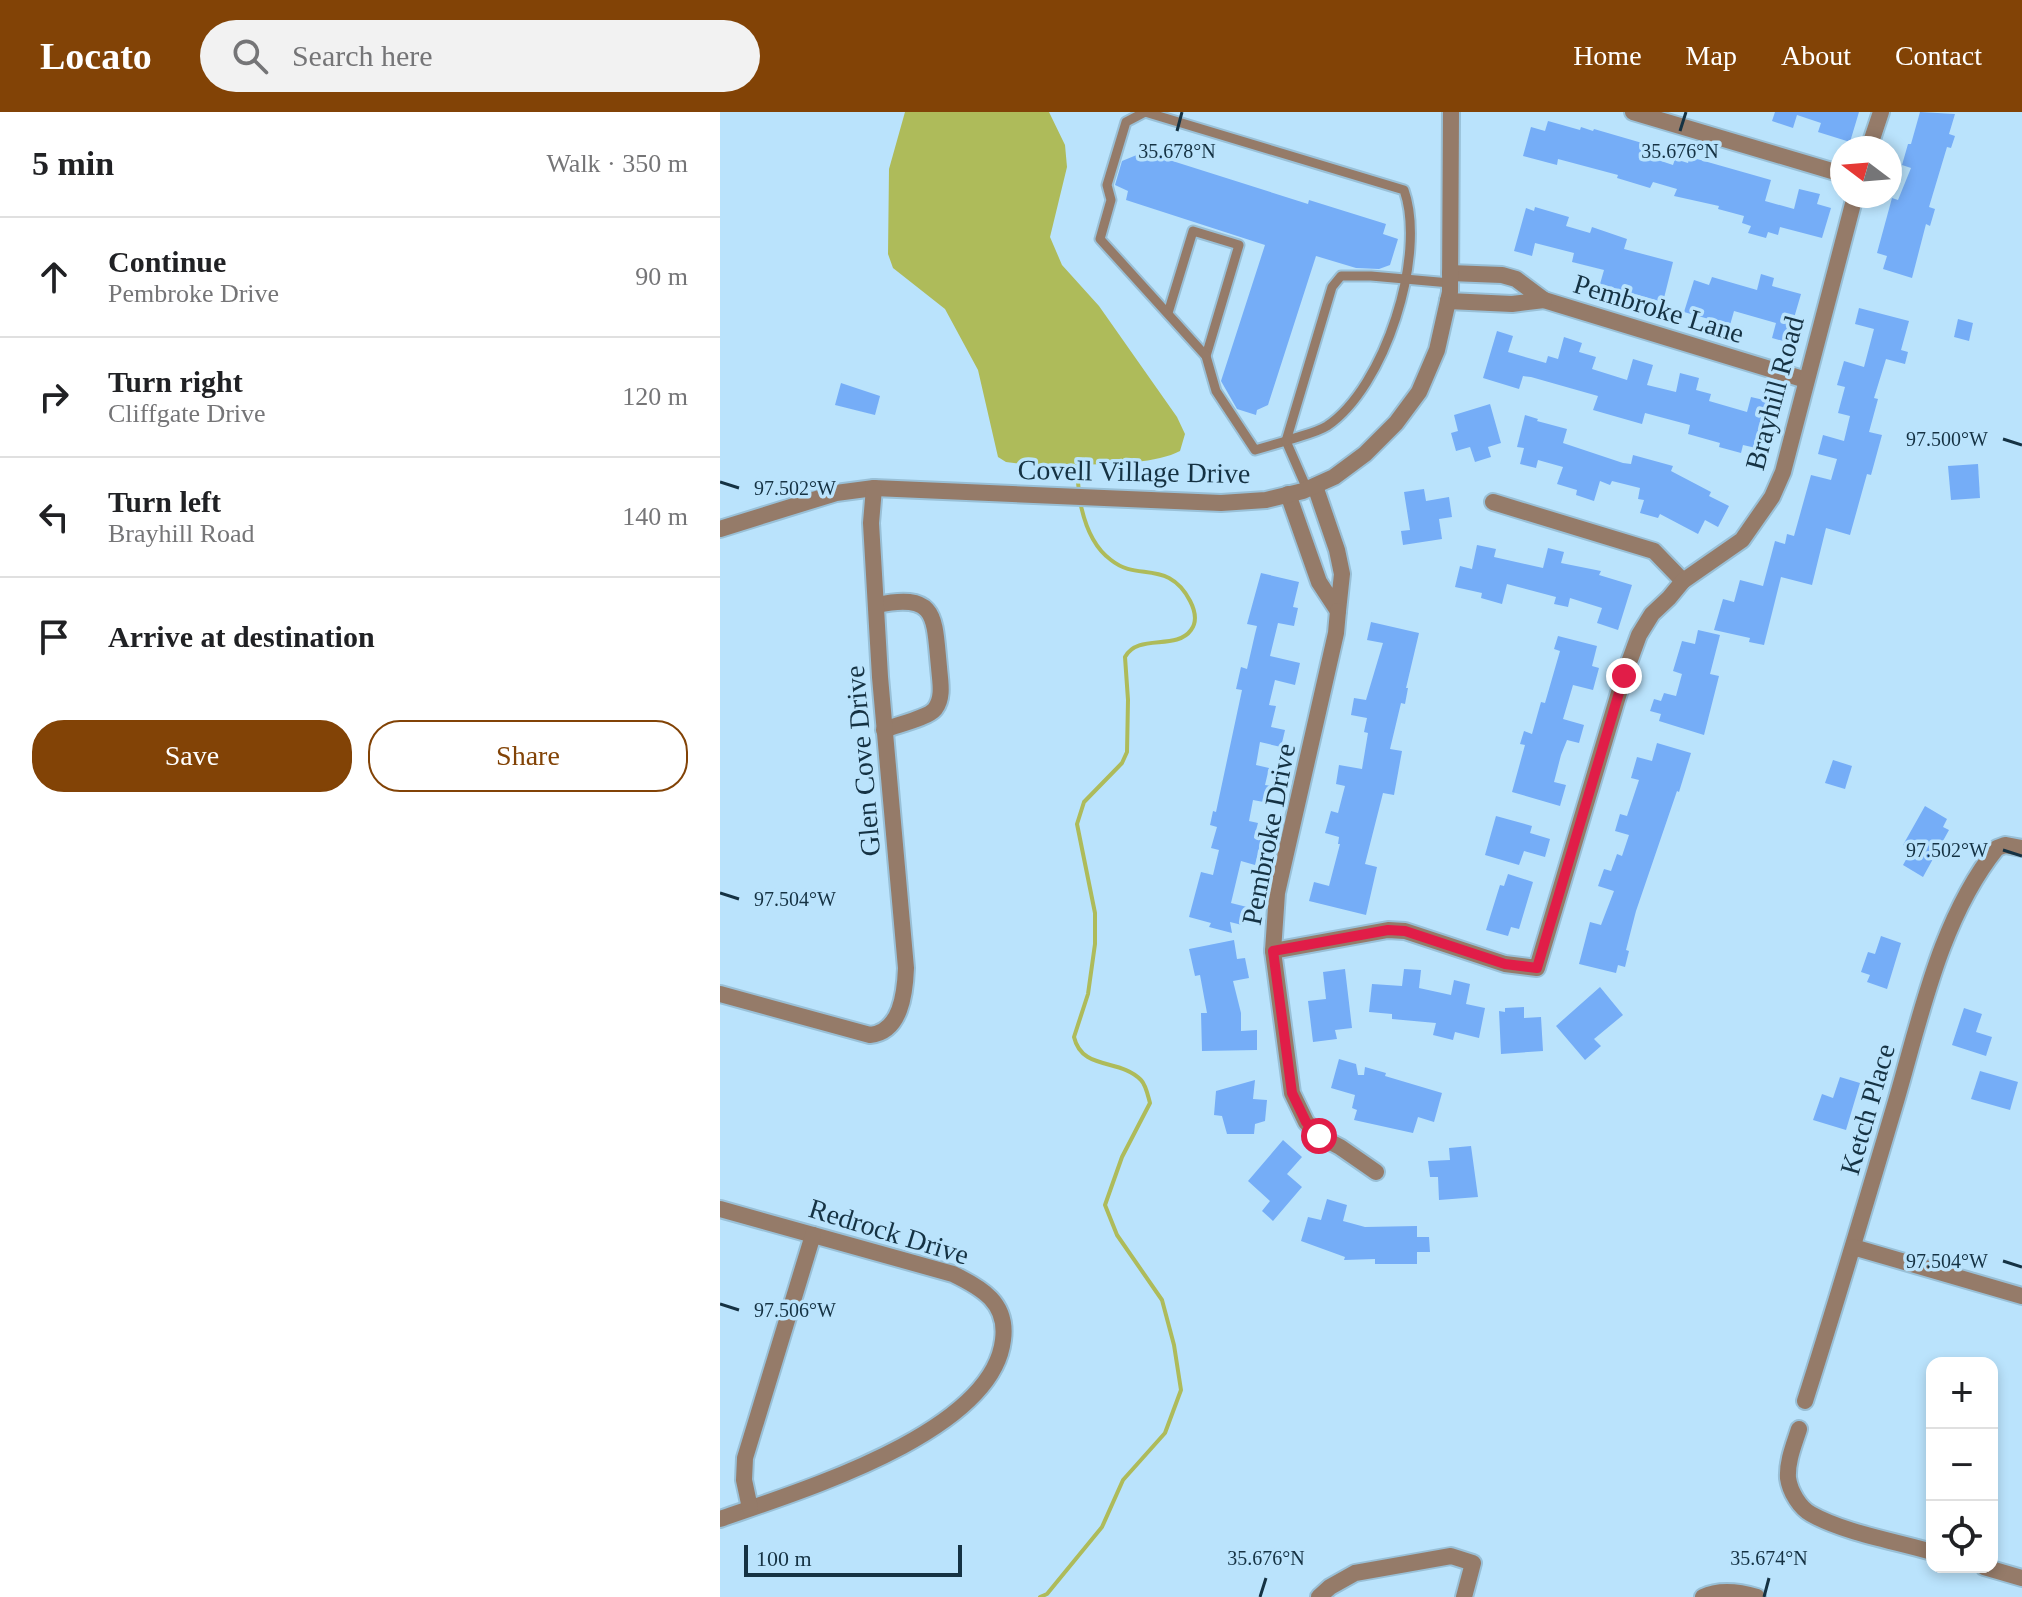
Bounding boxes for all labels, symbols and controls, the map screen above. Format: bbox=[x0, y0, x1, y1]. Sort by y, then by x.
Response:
search box bbox=[200, 20, 760, 92]
icon: search bbox=[228, 34, 272, 78]
text: Locato bbox=[40, 35, 152, 77]
text: Search here bbox=[292, 39, 433, 72]
text: Home bbox=[1573, 40, 1642, 71]
text: Map bbox=[1686, 40, 1737, 71]
text: About bbox=[1781, 40, 1851, 71]
text: Contact bbox=[1895, 40, 1982, 71]
north arrow bbox=[1830, 136, 1902, 208]
text: 35.678°N bbox=[1138, 140, 1216, 162]
text: 35.676°N bbox=[1641, 140, 1719, 162]
text: 5 min bbox=[32, 145, 114, 182]
text: Walk · 350 m bbox=[546, 149, 688, 178]
text: Continue bbox=[108, 245, 226, 278]
icon: ahead bbox=[32, 255, 76, 299]
text: 90 m bbox=[635, 262, 688, 291]
street label: Pembroke Lane bbox=[1570, 268, 1748, 349]
text: Pembroke Drive bbox=[108, 279, 279, 308]
street label: Brayhill Road bbox=[1739, 313, 1810, 473]
text: Turn right bbox=[108, 365, 243, 398]
icon: right bbox=[32, 375, 76, 419]
text: 120 m bbox=[622, 382, 688, 411]
text: Cliffgate Drive bbox=[108, 399, 266, 428]
text: 97.500°W bbox=[1906, 428, 1988, 450]
street label: Covell Village Drive bbox=[1017, 454, 1251, 489]
text: 97.502°W bbox=[754, 477, 836, 499]
text: Turn left bbox=[108, 485, 221, 518]
icon: left bbox=[32, 495, 76, 539]
text: 140 m bbox=[622, 502, 688, 531]
text: Brayhill Road bbox=[108, 519, 255, 548]
icon: arrive bbox=[32, 615, 76, 659]
text: Arrive at destination bbox=[108, 620, 375, 653]
route end bbox=[1606, 658, 1642, 694]
street label: Glen Cove Drive bbox=[839, 664, 886, 858]
button: Save bbox=[32, 720, 352, 792]
button: Share bbox=[368, 720, 688, 792]
street label: Pembroke Drive bbox=[1236, 741, 1301, 928]
text: 97.502°W bbox=[1906, 839, 1988, 861]
text: 97.504°W bbox=[754, 888, 836, 910]
street label: Ketch Place bbox=[1834, 1040, 1901, 1178]
route start bbox=[1301, 1118, 1337, 1154]
street label: Redrock Drive bbox=[805, 1192, 973, 1271]
text: 97.504°W bbox=[1906, 1250, 1988, 1272]
text: 97.506°W bbox=[754, 1299, 836, 1321]
map controls bbox=[1926, 1357, 1998, 1573]
button: + bbox=[1926, 1357, 1998, 1429]
button: − bbox=[1926, 1429, 1998, 1501]
button: locate bbox=[1926, 1501, 1998, 1573]
scale bar bbox=[744, 1541, 962, 1577]
text: 100 m bbox=[756, 1546, 812, 1571]
text: 35.676°N bbox=[1227, 1547, 1305, 1569]
text: 35.674°N bbox=[1730, 1547, 1808, 1569]

